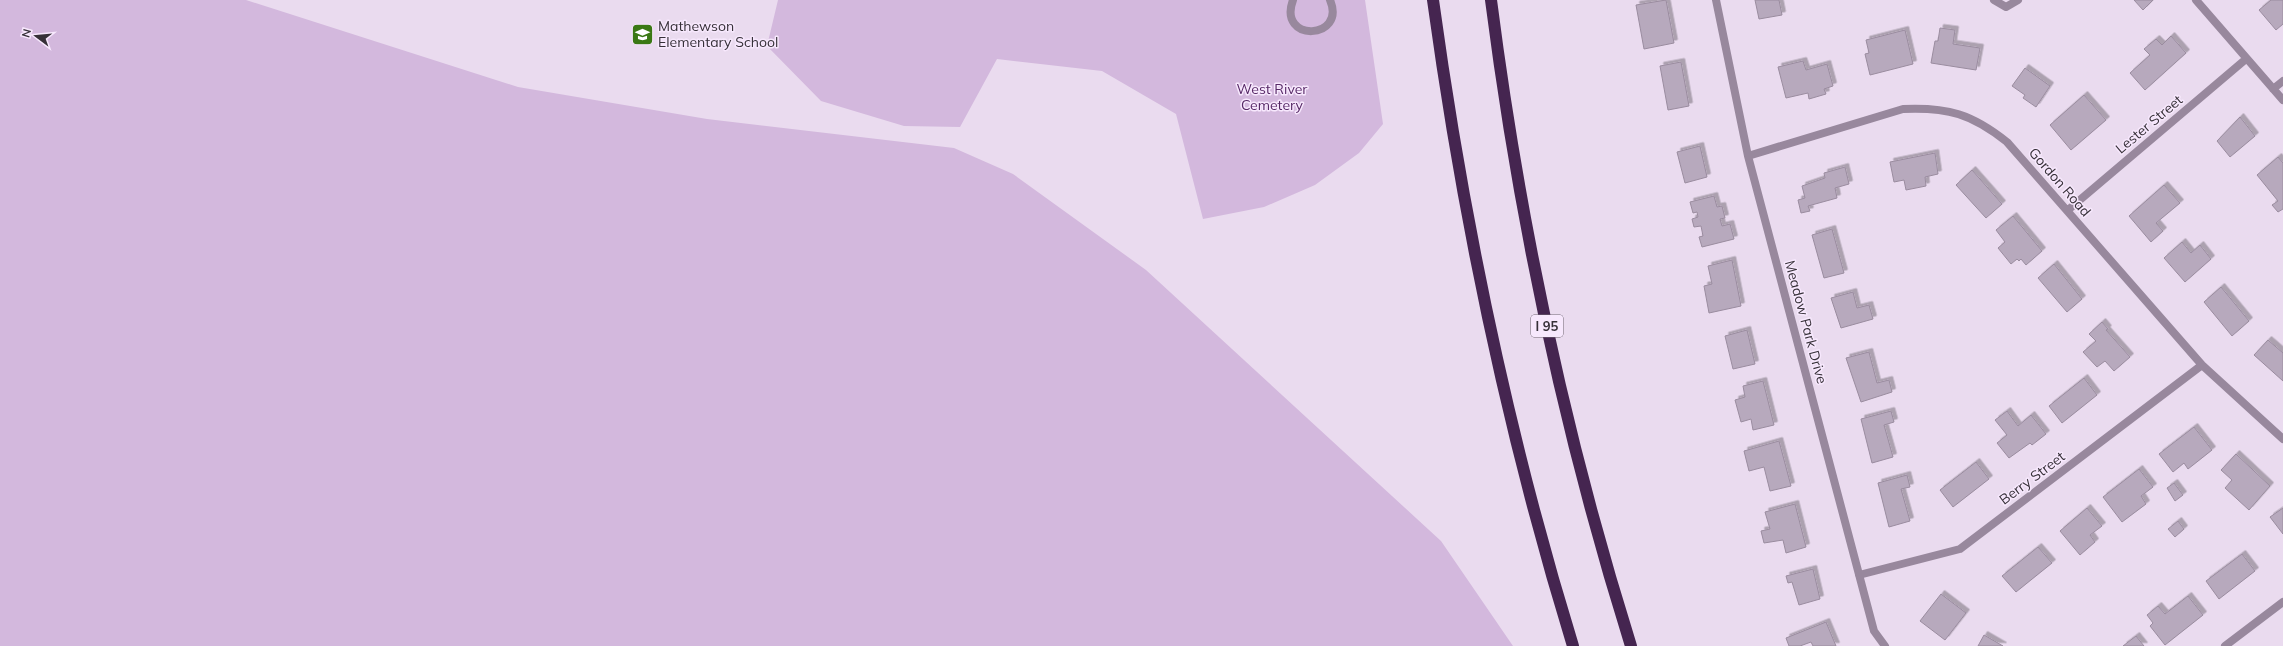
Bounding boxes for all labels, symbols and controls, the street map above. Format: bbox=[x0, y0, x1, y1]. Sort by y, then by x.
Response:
north arrow bbox=[16, 16, 56, 56]
place label: Mathewson Elementary School bbox=[658, 17, 778, 51]
school or university icon: Mathewson Elementary School bbox=[630, 21, 656, 47]
text: N bbox=[19, 27, 34, 39]
park label: West River Cemetery bbox=[1237, 80, 1308, 114]
street label: Lester Street bbox=[2112, 91, 2186, 157]
street label: Gordon Road bbox=[2025, 144, 2095, 220]
street label: Meadow Park Drive bbox=[1781, 258, 1831, 386]
road number: I 95 bbox=[1531, 315, 1563, 337]
street label: Berry Street bbox=[1996, 447, 2068, 509]

